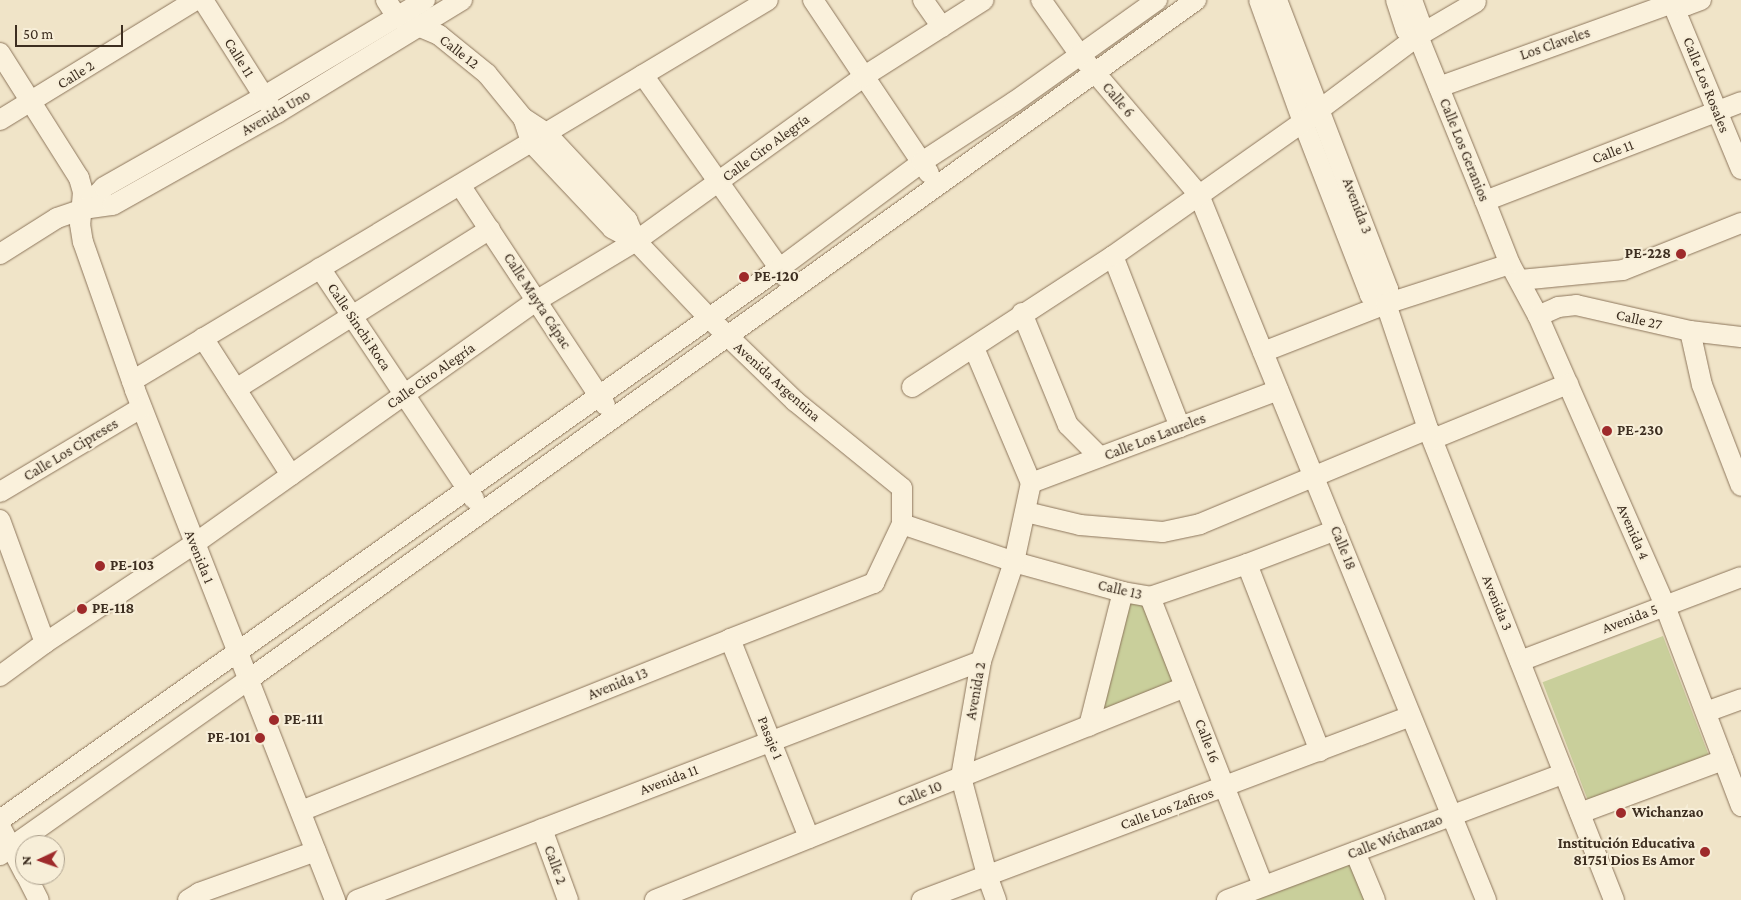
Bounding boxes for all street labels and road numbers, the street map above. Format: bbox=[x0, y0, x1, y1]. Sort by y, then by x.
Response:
street label: Los Claveles bbox=[1518, 24, 1592, 64]
street label: Calle 12 bbox=[436, 31, 482, 73]
street label: Calle 11 bbox=[220, 35, 258, 81]
street label: Calle Los Rosales bbox=[1679, 35, 1733, 135]
street label: Calle 2 bbox=[54, 57, 98, 93]
street label: Calle 6 bbox=[1098, 79, 1138, 121]
street label: Avenida Uno bbox=[238, 86, 314, 140]
street label: Calle Los Geranios bbox=[1435, 96, 1493, 204]
street label: Calle Ciro Alegría bbox=[719, 110, 813, 186]
street label: Calle 11 bbox=[1590, 136, 1636, 168]
street label: Avenida 3 bbox=[1338, 176, 1376, 236]
street label: Calle Mayta Cápac bbox=[499, 250, 575, 352]
street label: Calle Sinchi Roca bbox=[323, 280, 395, 374]
street label: Calle 27 bbox=[1614, 306, 1664, 334]
street label: Avenida Argentina bbox=[730, 338, 824, 426]
street label: Calle Ciro Alegría bbox=[383, 339, 479, 413]
street label: Calle Los Laureles bbox=[1102, 409, 1208, 465]
street label: Calle Los Cipreses bbox=[20, 415, 122, 485]
street label: Avenida 4 bbox=[1613, 501, 1653, 563]
street label: Calle 18 bbox=[1326, 523, 1360, 573]
street label: Avenida 1 bbox=[180, 528, 218, 586]
street label: Avenida 3 bbox=[1478, 573, 1516, 633]
street label: Calle 13 bbox=[1096, 576, 1144, 604]
street label: Avenida 5 bbox=[1600, 600, 1660, 638]
street label: Avenida 2 bbox=[962, 661, 990, 721]
street label: Avenida 13 bbox=[585, 664, 651, 704]
street label: Pasaje 1 bbox=[753, 714, 787, 762]
street label: Calle 16 bbox=[1190, 716, 1224, 766]
street label: Avenida 11 bbox=[637, 761, 701, 799]
street label: Calle 10 bbox=[895, 777, 945, 811]
street label: Calle Los Zafiros bbox=[1118, 784, 1216, 834]
street label: Calle Wichanzao bbox=[1345, 811, 1445, 863]
street label: Calle 2 bbox=[540, 843, 570, 887]

